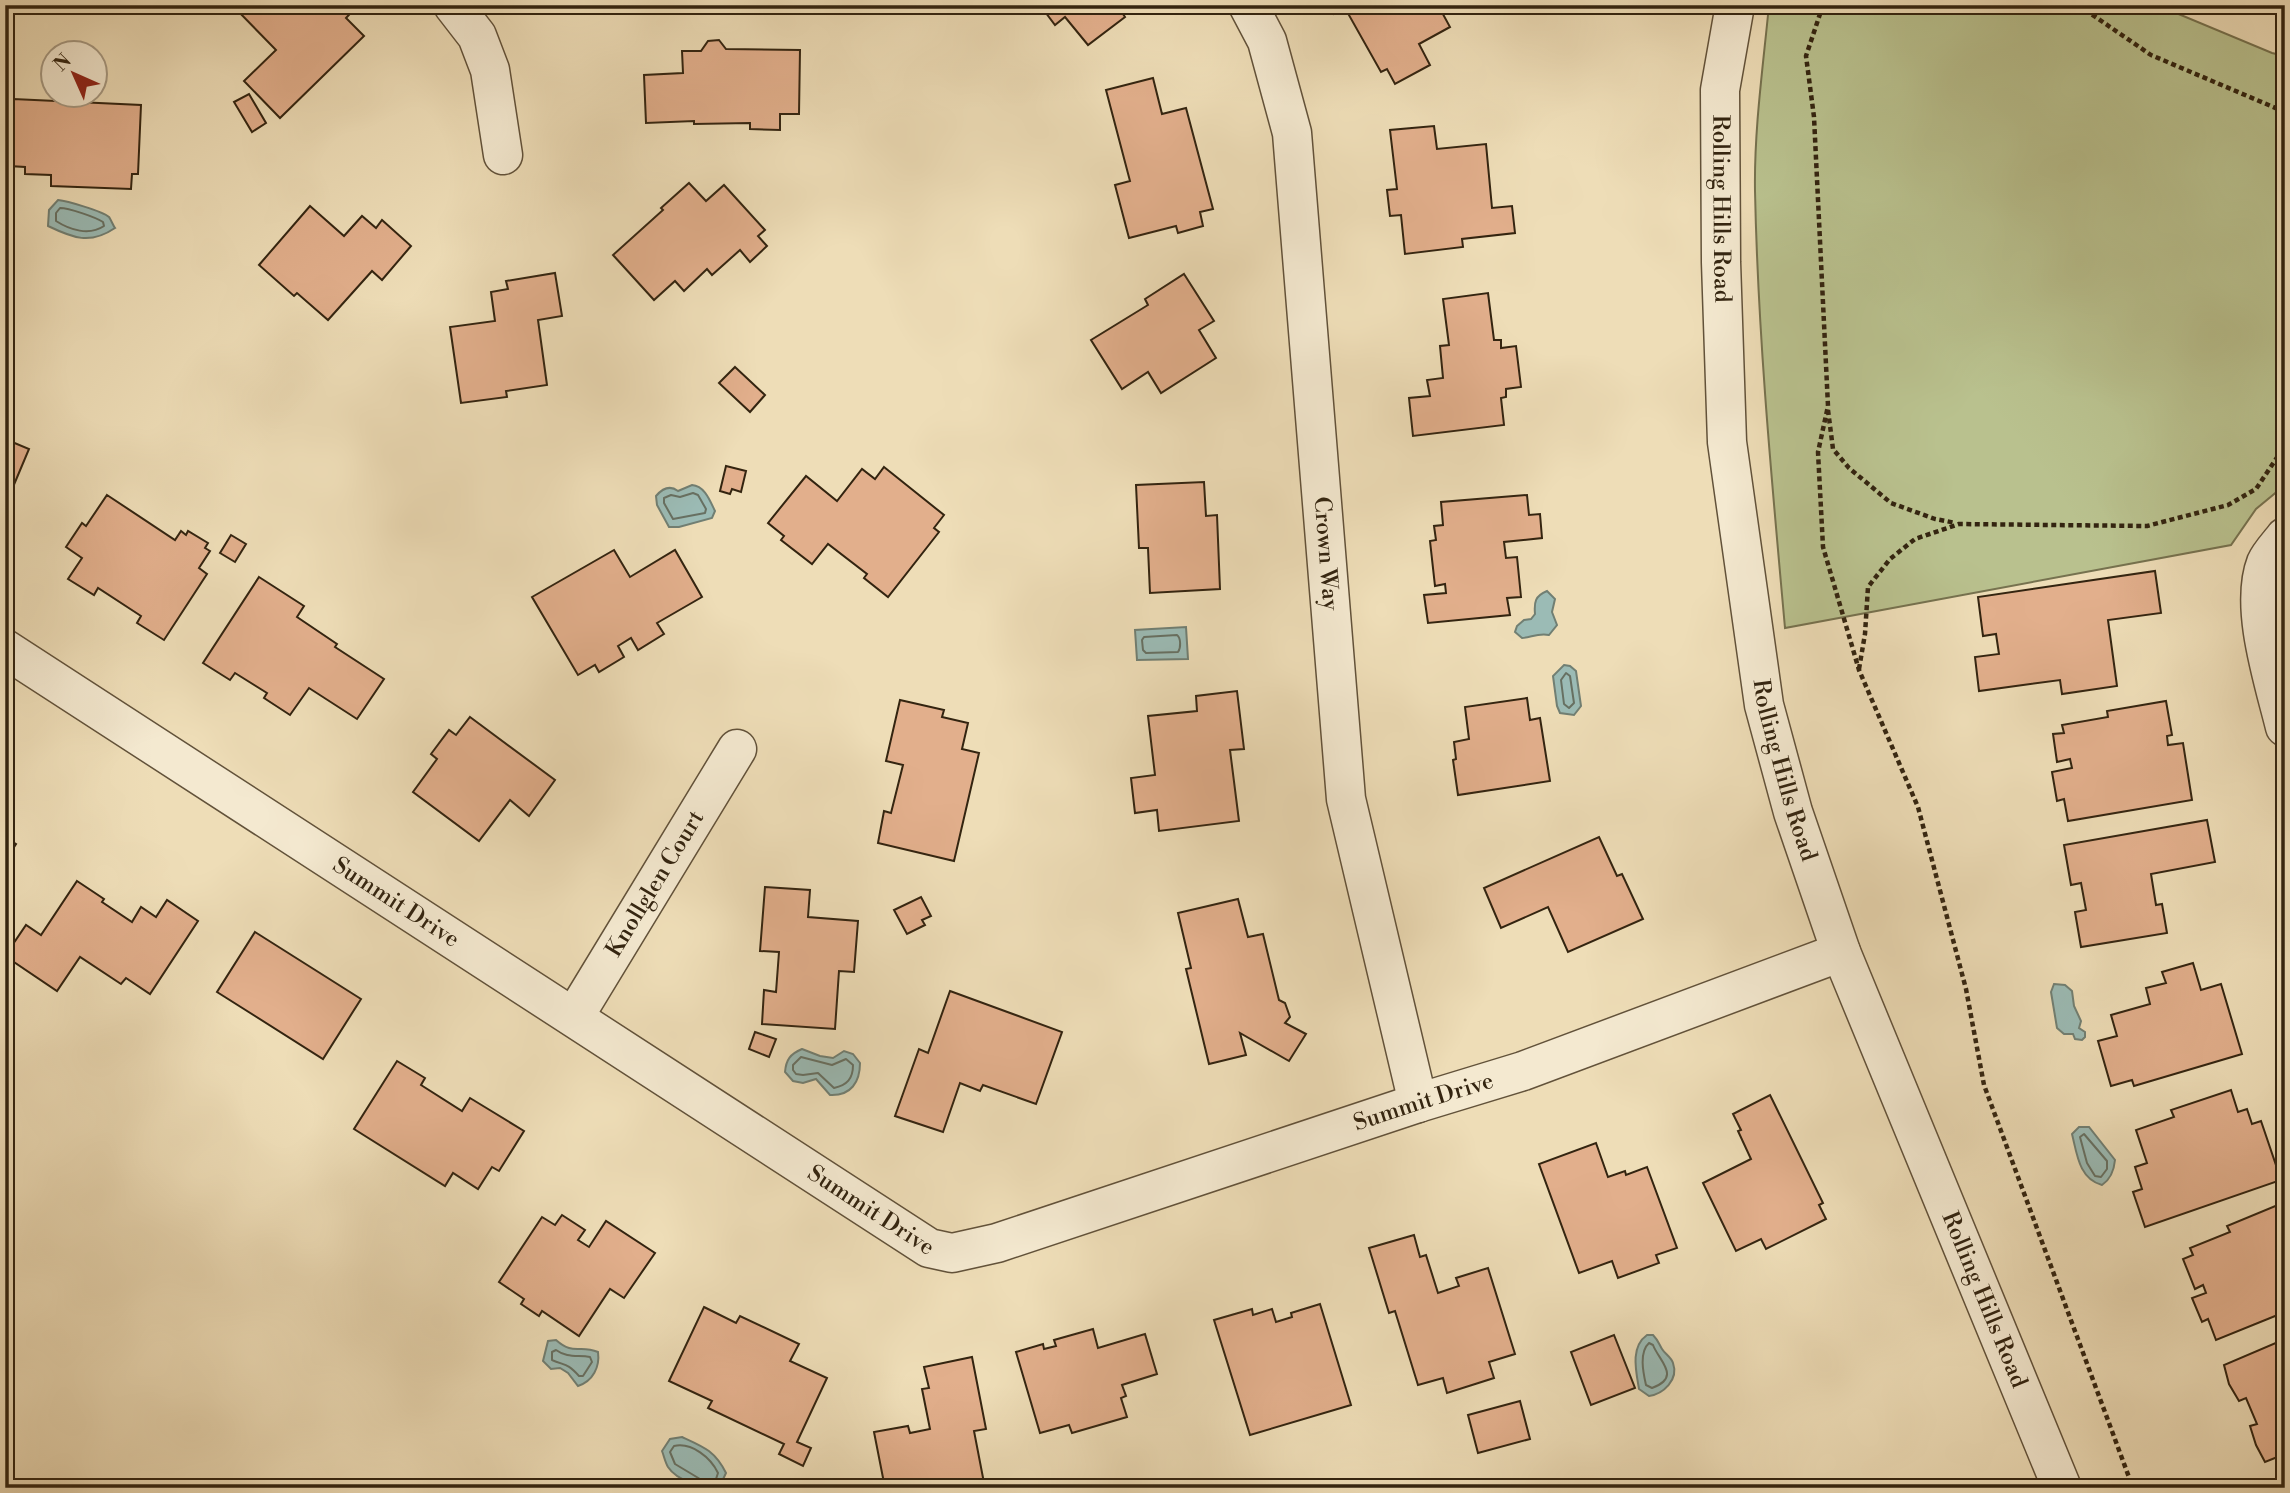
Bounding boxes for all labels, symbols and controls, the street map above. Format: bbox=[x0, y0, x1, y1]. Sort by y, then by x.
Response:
north arrow bbox=[38, 38, 108, 108]
text: N bbox=[49, 49, 76, 76]
street label: Rolling Hills Road bbox=[1706, 115, 1736, 303]
street label: Crown Way bbox=[1308, 495, 1345, 613]
street label: Rolling Hills Road bbox=[1747, 677, 1823, 865]
street label: Knollglen Court bbox=[600, 805, 710, 962]
street label: Summit Drive bbox=[327, 851, 465, 954]
street label: Summit Drive bbox=[1350, 1067, 1497, 1137]
street label: Summit Drive bbox=[802, 1159, 940, 1262]
street label: Rolling Hills Road bbox=[1936, 1207, 2033, 1392]

